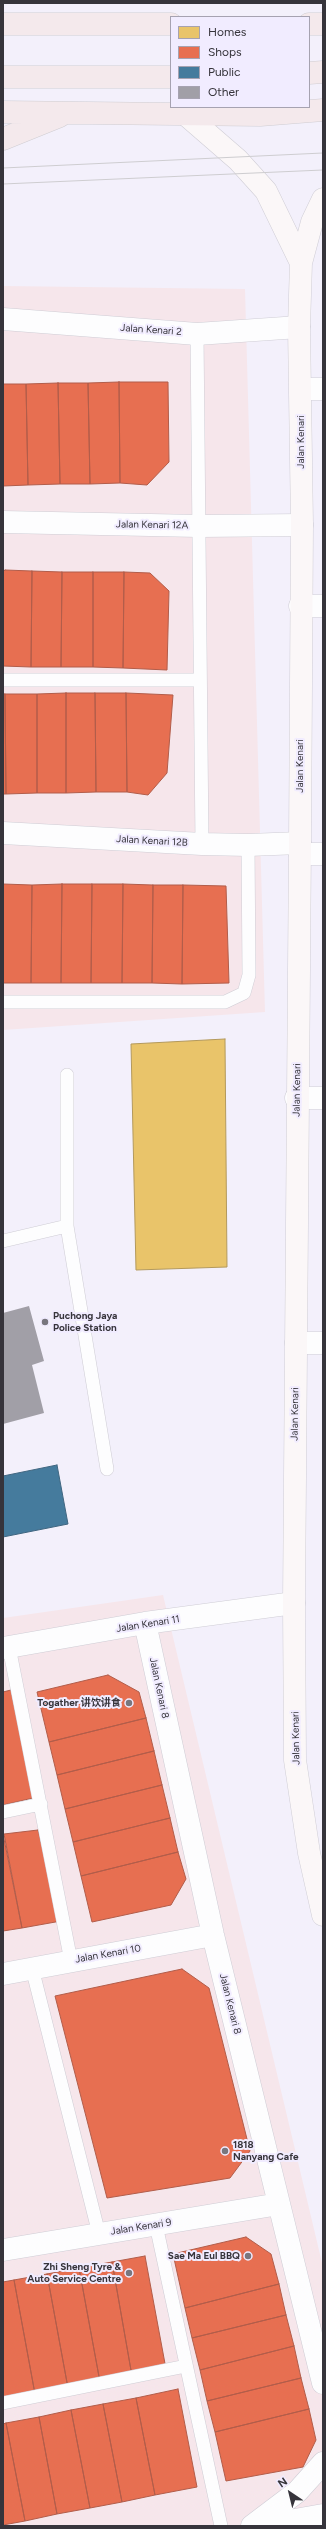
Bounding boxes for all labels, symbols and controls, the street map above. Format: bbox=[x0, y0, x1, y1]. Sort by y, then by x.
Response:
legend bbox=[170, 16, 310, 108]
text: Homes bbox=[208, 25, 246, 39]
text: Shops bbox=[208, 45, 242, 59]
text: Public bbox=[208, 65, 241, 79]
text: Other bbox=[208, 85, 239, 99]
street label: Jalan Kenari 2 bbox=[120, 322, 182, 338]
street label: Jalan Kenari bbox=[295, 415, 307, 469]
street label: Jalan Kenari 12A bbox=[116, 518, 188, 532]
street label: Jalan Kenari bbox=[294, 739, 306, 793]
street label: Jalan Kenari 12B bbox=[116, 833, 188, 849]
street label: Jalan Kenari bbox=[291, 1063, 303, 1117]
place label: Puchong Jaya Police Station bbox=[53, 1310, 117, 1334]
marker: Puchong Jaya Police Station bbox=[40, 1317, 50, 1327]
street label: Jalan Kenari bbox=[289, 1387, 301, 1441]
street label: Jalan Kenari 11 bbox=[115, 1613, 181, 1635]
street label: Jalan Kenari 8 bbox=[147, 1656, 171, 1720]
place label: Togather 讲饮讲食 bbox=[37, 1697, 121, 1709]
marker: Togather 讲饮讲食 bbox=[124, 1698, 134, 1708]
street label: Jalan Kenari bbox=[290, 1711, 302, 1765]
street label: Jalan Kenari 10 bbox=[74, 1942, 142, 1966]
street label: Jalan Kenari 8 bbox=[217, 1972, 243, 2036]
place label: 1818 Nanyang Cafe bbox=[233, 2139, 299, 2162]
marker: 1818 Nanyang Cafe bbox=[220, 2146, 230, 2156]
street label: Jalan Kenari 9 bbox=[110, 2216, 172, 2238]
place label: Sae Ma Eul BBQ bbox=[168, 2250, 240, 2262]
marker: Sae Ma Eul BBQ bbox=[243, 2251, 253, 2261]
place label: Zhi Sheng Tyre & Auto Service Centre bbox=[27, 2261, 121, 2284]
marker: Zhi Sheng Tyre & Auto Service Centre bbox=[124, 2268, 134, 2278]
north arrow bbox=[270, 2473, 310, 2513]
text: N bbox=[276, 2475, 290, 2491]

